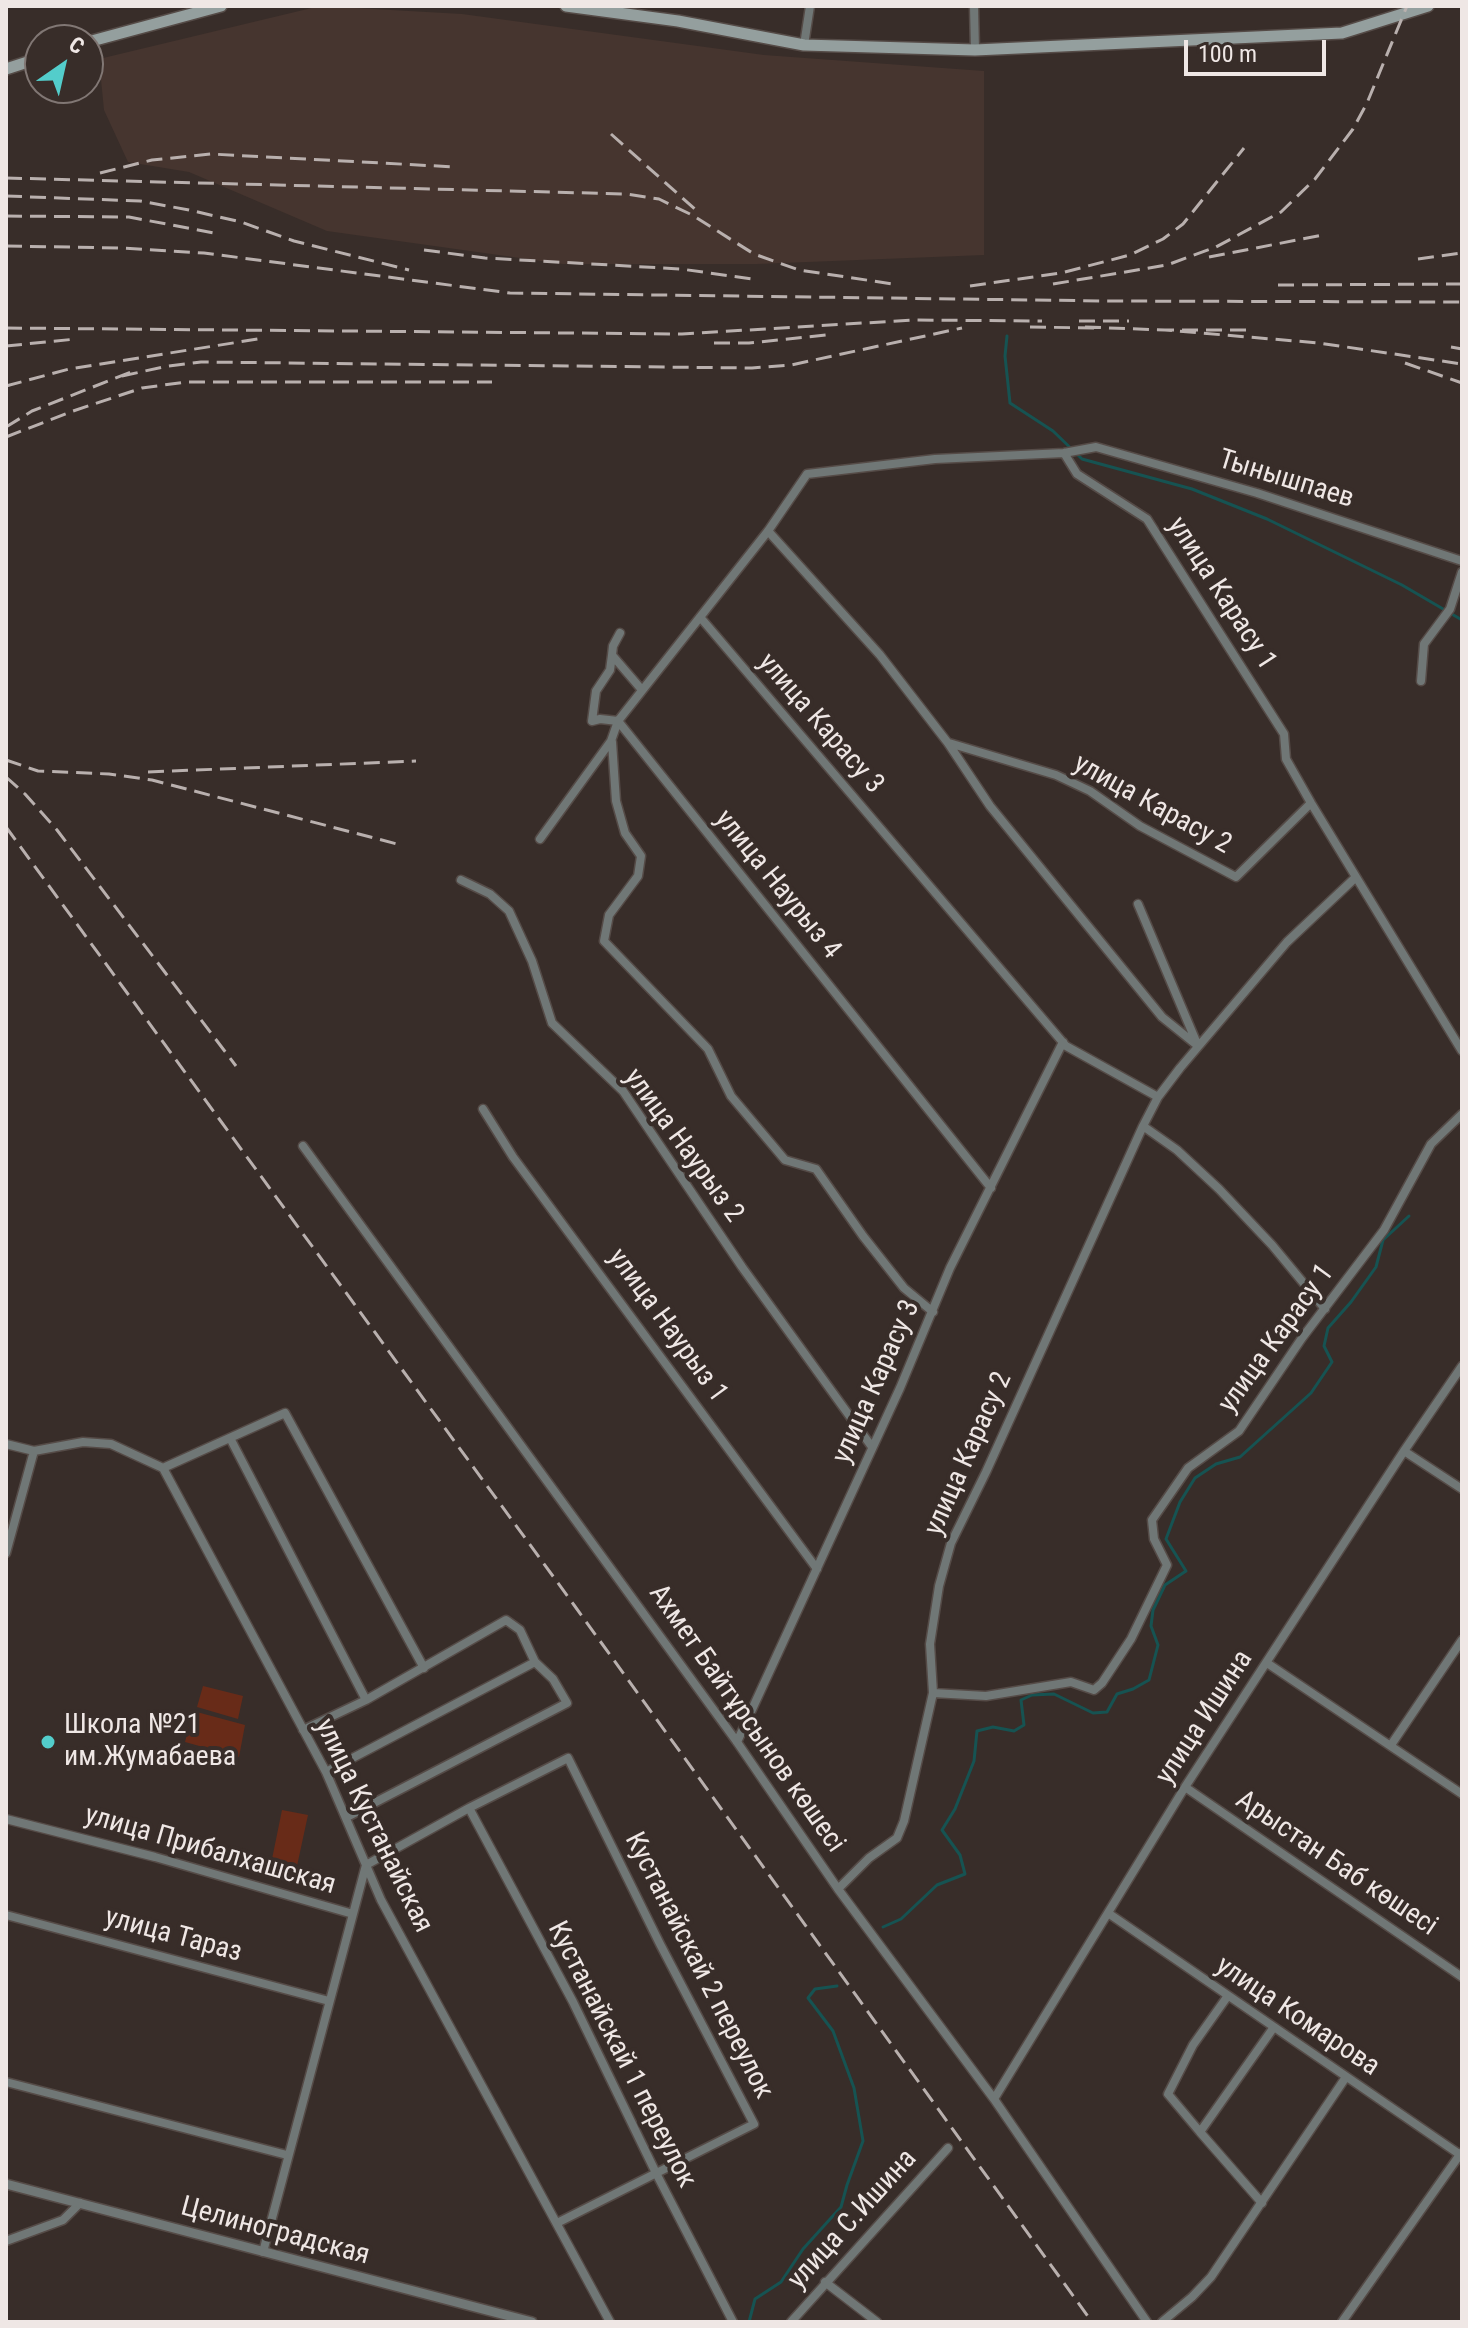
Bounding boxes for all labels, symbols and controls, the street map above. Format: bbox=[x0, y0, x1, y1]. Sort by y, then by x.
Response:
north arrow bbox=[24, 24, 104, 104]
scale bar bbox=[1188, 24, 1330, 74]
text: С bbox=[64, 31, 89, 59]
text: 100 m bbox=[1198, 40, 1257, 68]
street label: Тынышпаев bbox=[1214, 444, 1358, 516]
street label: улица Карасу 1 bbox=[1159, 511, 1283, 677]
street label: улица Карасу 3 bbox=[750, 647, 890, 801]
street label: улица Карасу 2 bbox=[1067, 748, 1237, 862]
street label: улица Наурыз 4 bbox=[707, 804, 847, 966]
street label: улица Наурыз 2 bbox=[616, 1062, 750, 1230]
street label: улица Наурыз 1 bbox=[600, 1242, 734, 1410]
street label: улица Карасу 1 bbox=[1212, 1258, 1342, 1420]
street label: улица Карасу 3 bbox=[826, 1295, 928, 1469]
street label: улица Карасу 2 bbox=[918, 1367, 1020, 1541]
street label: Ахмет Байтұрсынов көшесі bbox=[641, 1579, 851, 1859]
street label: улица Ишина bbox=[1149, 1645, 1261, 1791]
place label: Школа №21 им.Жумабаева bbox=[64, 1709, 236, 1775]
street label: улица Кустанайская bbox=[307, 1713, 439, 1939]
marker: Школа №21 им.Жумабаева bbox=[39, 1733, 57, 1751]
street label: Арыстан Баб көшесі bbox=[1229, 1784, 1443, 1944]
street label: улица Прибалхашская bbox=[81, 1799, 339, 1903]
street label: Кустанайскай 2 переулок bbox=[616, 1827, 780, 2105]
street label: улица Тараз bbox=[101, 1902, 245, 1970]
street label: Кустанайскай 1 переулок bbox=[539, 1916, 703, 2194]
street label: улица Комарова bbox=[1209, 1950, 1385, 2084]
street label: улица С.Ишина bbox=[781, 2143, 925, 2297]
street label: Целиноградская bbox=[177, 2191, 373, 2273]

